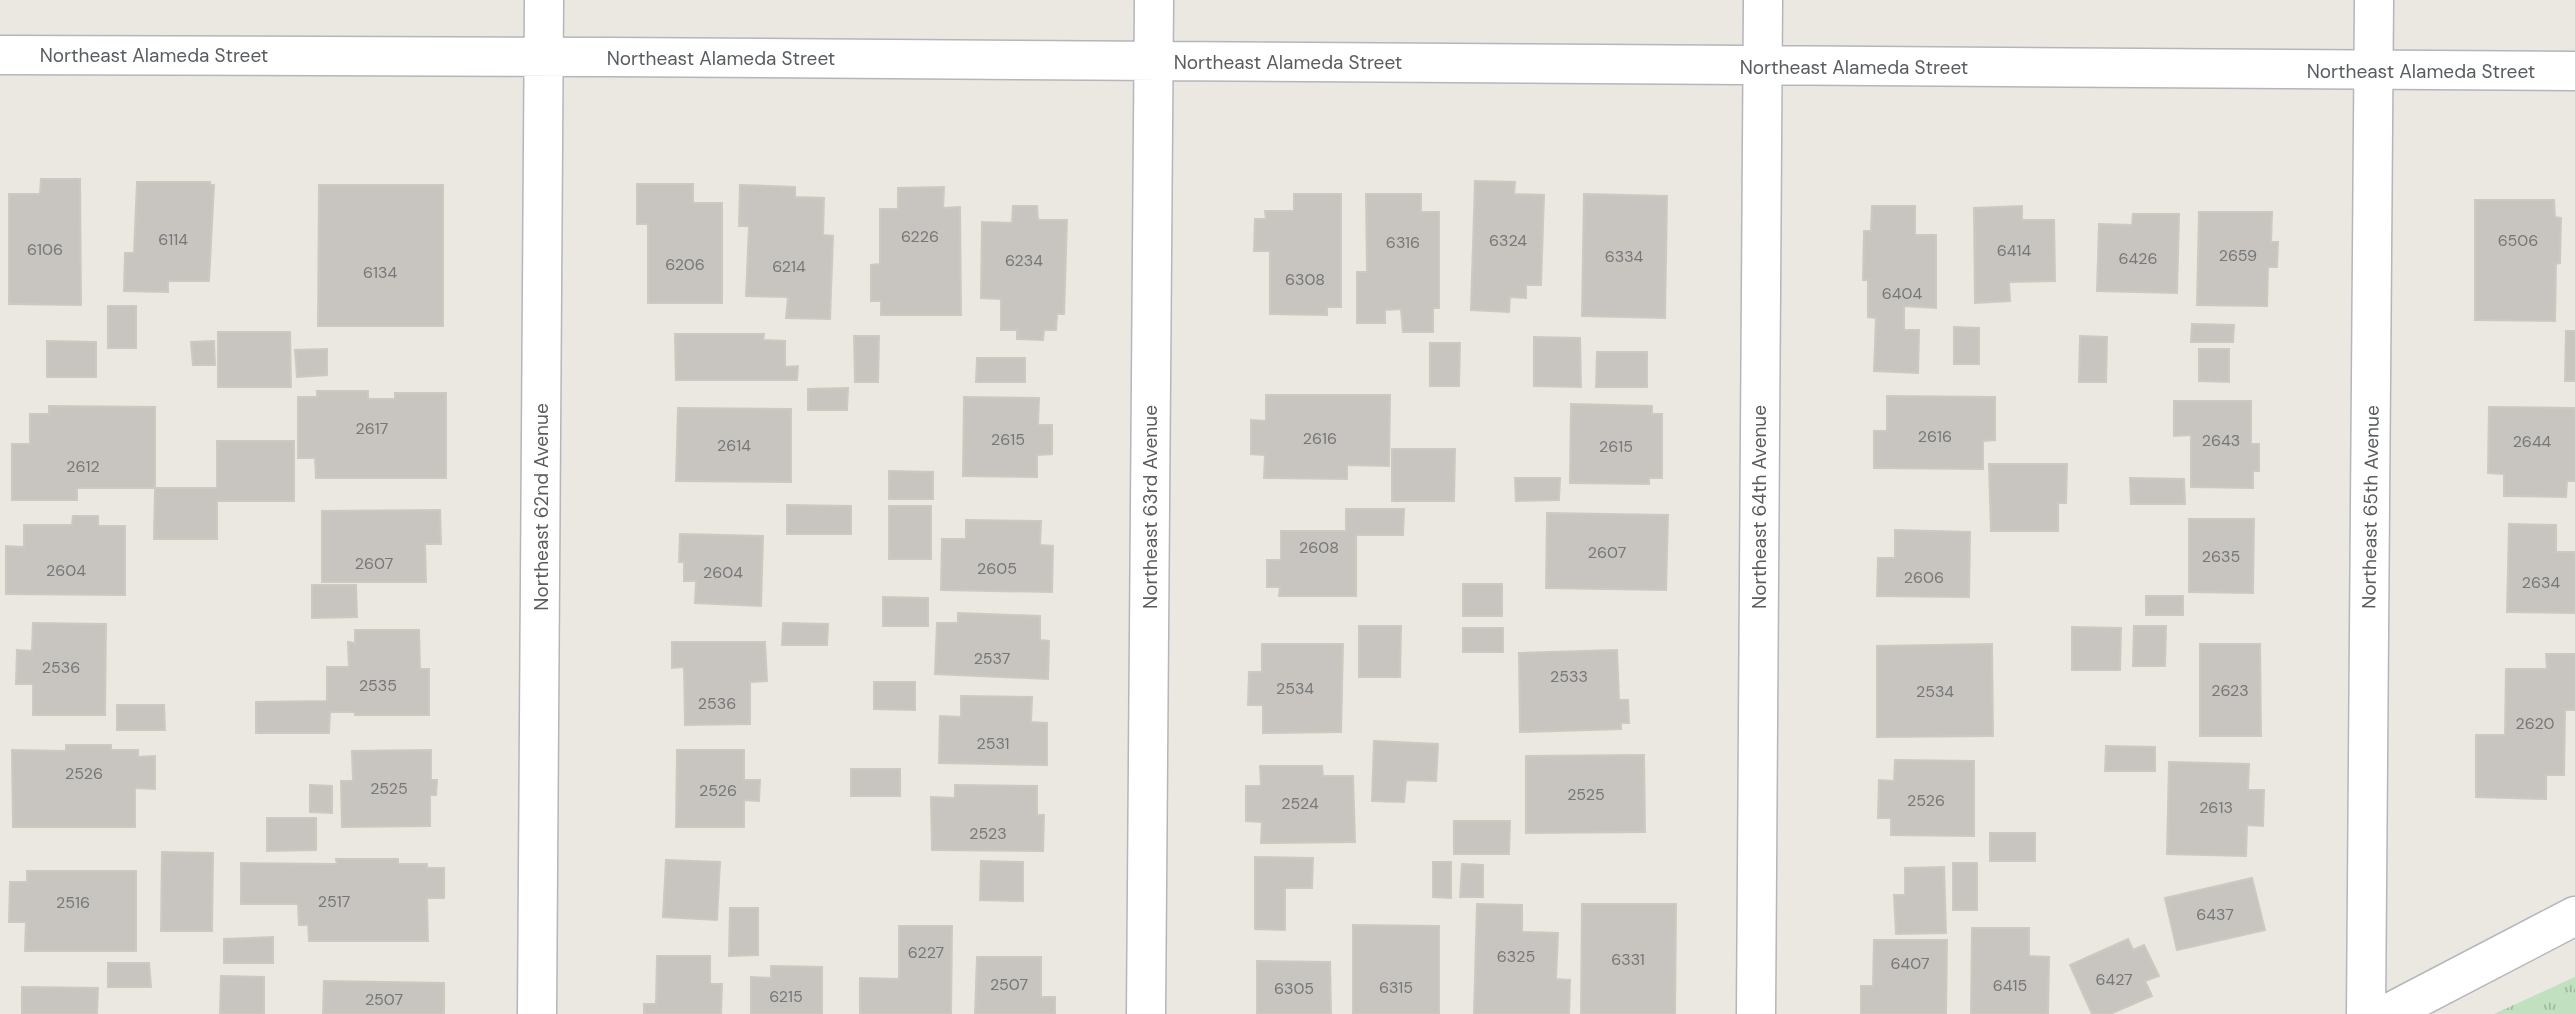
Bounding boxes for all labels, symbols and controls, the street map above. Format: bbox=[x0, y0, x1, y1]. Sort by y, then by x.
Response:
street label: Northeast Alameda Street bbox=[40, 43, 268, 68]
street label: Northeast Alameda Street bbox=[607, 46, 835, 71]
street label: Northeast Alameda Street bbox=[1174, 50, 1402, 75]
street label: Northeast Alameda Street bbox=[1740, 55, 1968, 80]
street label: Northeast Alameda Street bbox=[2307, 59, 2535, 84]
house number: 6226 bbox=[901, 226, 939, 247]
house number: 6114 bbox=[158, 229, 188, 250]
house number: 6324 bbox=[1489, 230, 1527, 251]
house number: 6506 bbox=[2498, 230, 2538, 251]
house number: 6316 bbox=[1386, 232, 1420, 253]
house number: 6106 bbox=[27, 239, 63, 260]
house number: 6414 bbox=[1997, 240, 2032, 261]
house number: 2659 bbox=[2219, 245, 2257, 266]
house number: 6334 bbox=[1605, 246, 1644, 267]
house number: 6426 bbox=[2118, 248, 2158, 269]
house number: 6234 bbox=[1005, 250, 1043, 271]
house number: 6206 bbox=[665, 254, 705, 275]
house number: 6214 bbox=[772, 256, 806, 277]
house number: 6134 bbox=[363, 262, 397, 283]
house number: 6308 bbox=[1285, 269, 1325, 290]
house number: 6404 bbox=[1882, 283, 1922, 304]
street label: Northeast 62nd Avenue bbox=[529, 403, 554, 611]
street label: Northeast 63rd Avenue bbox=[1138, 405, 1163, 609]
street label: Northeast 64th Avenue bbox=[1747, 405, 1772, 609]
street label: Northeast 65th Avenue bbox=[2356, 405, 2385, 609]
house number: 2617 bbox=[356, 418, 388, 439]
house number: 2616 bbox=[1918, 426, 1952, 447]
house number: 2616 bbox=[1303, 428, 1337, 449]
house number: 2615 bbox=[991, 429, 1025, 450]
house number: 2643 bbox=[2202, 430, 2240, 451]
house number: 2644 bbox=[2513, 431, 2552, 452]
house number: 2614 bbox=[717, 435, 751, 456]
house number: 2615 bbox=[1599, 436, 1633, 457]
house number: 2612 bbox=[66, 456, 100, 477]
house number: 2608 bbox=[1299, 537, 1339, 558]
house number: 2607 bbox=[1588, 542, 1626, 563]
house number: 2635 bbox=[2202, 546, 2240, 567]
house number: 2607 bbox=[355, 553, 393, 574]
house number: 2605 bbox=[977, 558, 1017, 579]
house number: 2604 bbox=[46, 560, 86, 581]
house number: 2604 bbox=[703, 562, 743, 583]
house number: 2606 bbox=[1904, 567, 1944, 588]
house number: 2634 bbox=[2522, 572, 2561, 593]
house number: 2537 bbox=[974, 648, 1010, 669]
house number: 2536 bbox=[42, 657, 80, 678]
house number: 2533 bbox=[1550, 666, 1588, 687]
house number: 2535 bbox=[359, 675, 397, 696]
house number: 2534 bbox=[1276, 678, 1314, 699]
house number: 2623 bbox=[2211, 680, 2249, 701]
house number: 2534 bbox=[1916, 681, 1954, 702]
house number: 2536 bbox=[698, 693, 736, 714]
house number: 2620 bbox=[2516, 713, 2554, 734]
house number: 2531 bbox=[976, 733, 1010, 754]
house number: 2526 bbox=[65, 763, 103, 784]
house number: 2525 bbox=[370, 778, 408, 799]
house number: 2526 bbox=[699, 780, 737, 801]
house number: 2525 bbox=[1567, 784, 1605, 805]
house number: 2526 bbox=[1907, 790, 1945, 811]
house number: 2524 bbox=[1281, 793, 1319, 814]
house number: 2613 bbox=[2199, 797, 2233, 818]
house number: 2523 bbox=[969, 823, 1007, 844]
house number: 2517 bbox=[318, 891, 350, 912]
house number: 2516 bbox=[56, 892, 90, 913]
house number: 6437 bbox=[2196, 904, 2234, 925]
house number: 6227 bbox=[908, 942, 944, 963]
house number: 6325 bbox=[1497, 946, 1535, 967]
house number: 6331 bbox=[1611, 949, 1645, 970]
house number: 6407 bbox=[1890, 953, 1930, 974]
house number: 6427 bbox=[2095, 969, 2133, 990]
house number: 2507 bbox=[990, 974, 1028, 995]
house number: 6415 bbox=[1993, 975, 2027, 996]
house number: 6315 bbox=[1379, 977, 1413, 998]
house number: 6305 bbox=[1274, 978, 1314, 999]
house number: 6215 bbox=[769, 986, 803, 1007]
house number: 2507 bbox=[365, 989, 403, 1010]

